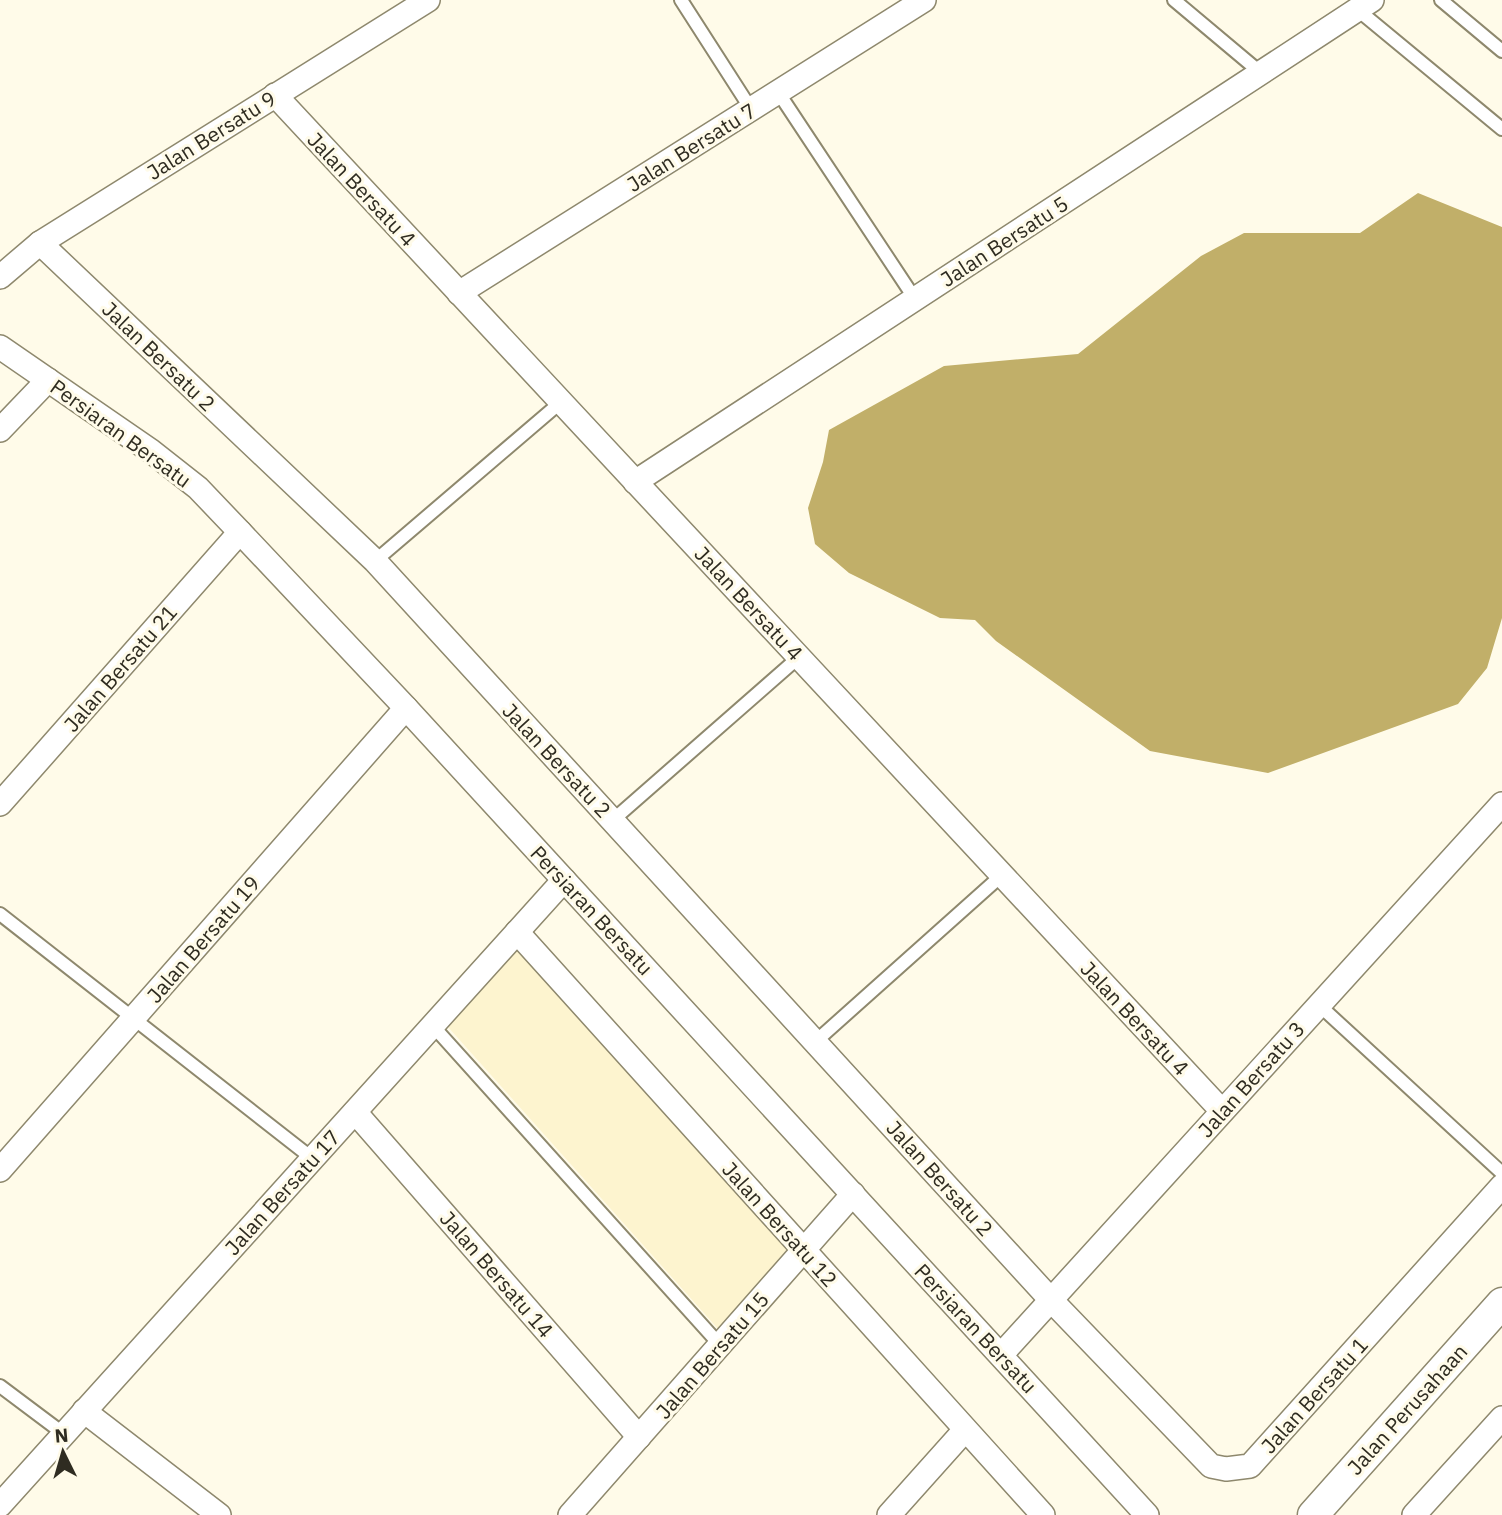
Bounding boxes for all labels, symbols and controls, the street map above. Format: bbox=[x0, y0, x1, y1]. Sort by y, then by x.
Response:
street label: Jalan Bersatu 9 bbox=[141, 84, 281, 186]
street label: Jalan Bersatu 7 bbox=[621, 96, 761, 198]
street label: Jalan Bersatu 4 bbox=[302, 126, 422, 252]
street label: Jalan Bersatu 5 bbox=[935, 189, 1073, 293]
street label: Jalan Bersatu 2 bbox=[96, 295, 222, 417]
street label: Persiaran Bersatu bbox=[45, 372, 197, 494]
street label: Jalan Bersatu 4 bbox=[689, 540, 809, 666]
street label: Jalan Bersatu 21 bbox=[57, 599, 183, 737]
street label: Jalan Bersatu 2 bbox=[497, 697, 617, 823]
street label: Persiaran Bersatu bbox=[525, 839, 659, 981]
street label: Jalan Bersatu 19 bbox=[140, 870, 266, 1008]
street label: Jalan Bersatu 4 bbox=[1075, 955, 1195, 1081]
street label: Jalan Bersatu 3 bbox=[1191, 1015, 1311, 1143]
street label: Jalan Bersatu 2 bbox=[880, 1114, 1000, 1242]
street label: Jalan Bersatu 17 bbox=[218, 1123, 346, 1261]
street label: Jalan Bersatu 12 bbox=[716, 1155, 844, 1293]
street label: Jalan Bersatu 14 bbox=[434, 1205, 560, 1343]
street label: Persiaran Bersatu bbox=[909, 1257, 1043, 1399]
street label: Jalan Bersatu 15 bbox=[649, 1286, 775, 1424]
street label: Jalan Bersatu 1 bbox=[1254, 1331, 1374, 1459]
street label: Jalan Perusahaan bbox=[1341, 1338, 1473, 1480]
north arrow bbox=[28, 1417, 98, 1487]
text: N bbox=[54, 1423, 69, 1448]

